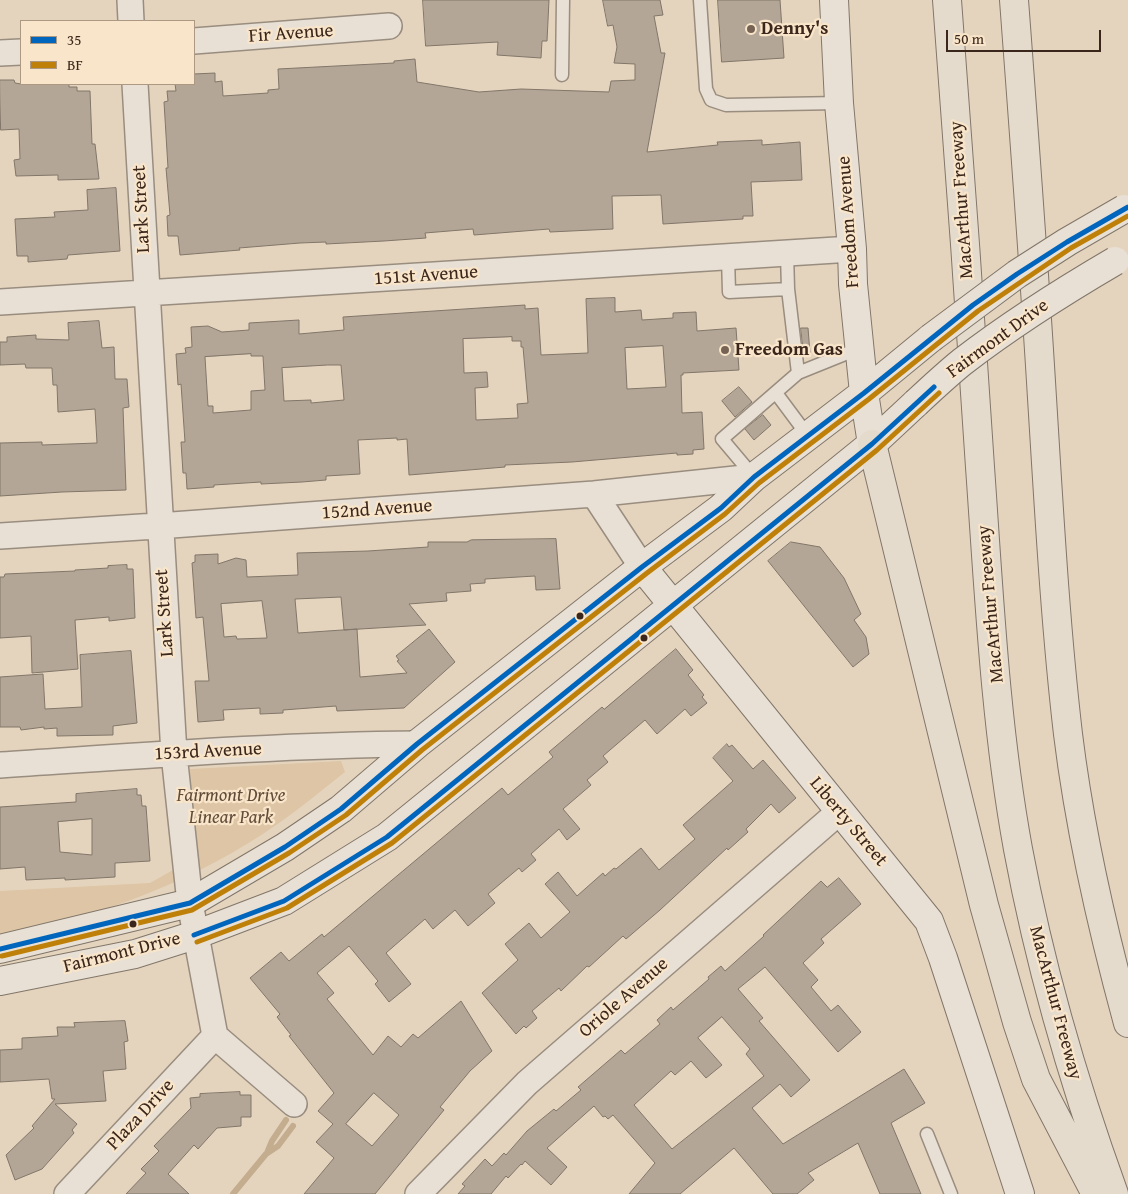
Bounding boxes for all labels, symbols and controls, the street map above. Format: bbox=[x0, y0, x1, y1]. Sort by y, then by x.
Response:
place label: Denny's bbox=[761, 18, 828, 40]
legend bbox=[20, 20, 195, 85]
street label: Fir Avenue bbox=[248, 20, 334, 48]
scale bar bbox=[948, 20, 1103, 52]
marker: Denny's bbox=[745, 23, 757, 35]
text: 50 m bbox=[954, 28, 984, 49]
text: 35 bbox=[67, 29, 81, 50]
text: BF bbox=[67, 54, 83, 75]
street label: MacArthur Freeway bbox=[945, 120, 979, 280]
street label: Freedom Avenue bbox=[833, 155, 865, 289]
street label: Lark Street bbox=[128, 164, 156, 254]
street label: 151st Avenue bbox=[373, 261, 479, 291]
street label: Fairmont Drive bbox=[943, 294, 1053, 384]
place label: Freedom Gas bbox=[735, 339, 843, 361]
marker: Freedom Gas bbox=[719, 344, 731, 356]
street label: 152nd Avenue bbox=[321, 495, 433, 525]
street label: MacArthur Freeway bbox=[973, 524, 1009, 684]
street label: Lark Street bbox=[151, 568, 179, 658]
unlabelled marker bbox=[575, 611, 585, 621]
unlabelled marker bbox=[639, 633, 649, 643]
street label: 153rd Avenue bbox=[154, 738, 262, 766]
street label: Liberty Street bbox=[804, 773, 892, 871]
park label: Fairmont Drive Linear Park bbox=[177, 785, 285, 829]
unlabelled marker bbox=[128, 919, 138, 929]
street label: MacArthur Freeway bbox=[1024, 924, 1086, 1082]
street label: Fairmont Drive bbox=[61, 927, 183, 979]
street label: Oriole Avenue bbox=[575, 953, 673, 1043]
street label: Plaza Drive bbox=[102, 1075, 180, 1155]

